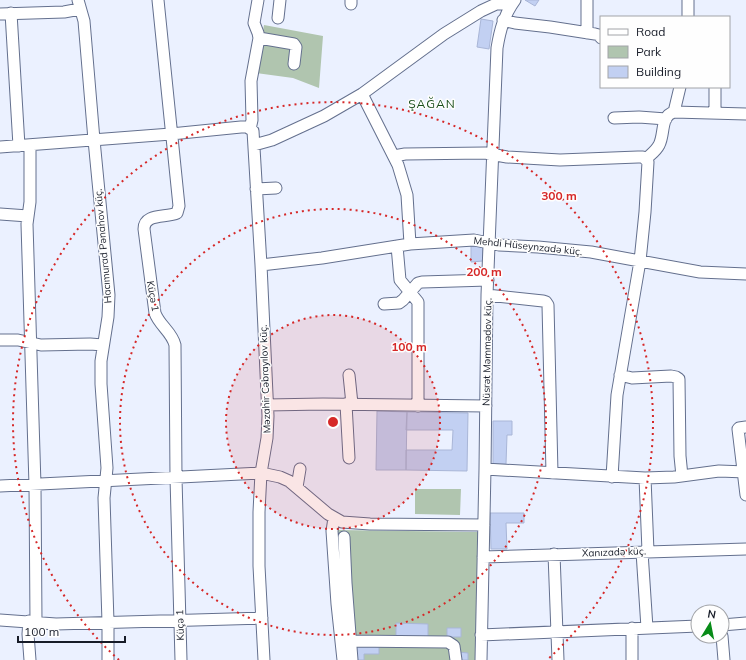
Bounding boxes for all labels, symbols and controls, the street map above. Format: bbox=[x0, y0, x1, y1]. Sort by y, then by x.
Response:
legend bbox=[600, 16, 730, 88]
text: Road bbox=[636, 24, 665, 39]
text: Park bbox=[636, 44, 662, 59]
text: Building bbox=[636, 64, 681, 79]
district label: ŞAĞAN bbox=[408, 96, 456, 111]
street label: Hacımurad Pənahov küç. bbox=[92, 188, 114, 304]
text: 300 m bbox=[541, 188, 577, 203]
street label: Mehdi Hüseynzadə küç. bbox=[473, 234, 583, 258]
text: 200 m bbox=[466, 264, 502, 279]
street label: Küçə 1 bbox=[144, 280, 162, 312]
street label: Nüsrət Məmmədov küç. bbox=[480, 298, 494, 406]
street label: Məzahir Cəbrayılov küç. bbox=[257, 324, 273, 434]
text: 100 m bbox=[391, 339, 427, 354]
centre of rings bbox=[326, 415, 340, 429]
street label: Xanızadə küç. bbox=[582, 544, 646, 560]
north arrow bbox=[690, 604, 730, 644]
text: N bbox=[706, 607, 717, 622]
street label: Küçə 1 bbox=[173, 609, 187, 641]
scale bar bbox=[18, 618, 125, 644]
text: 100 m bbox=[24, 624, 59, 639]

